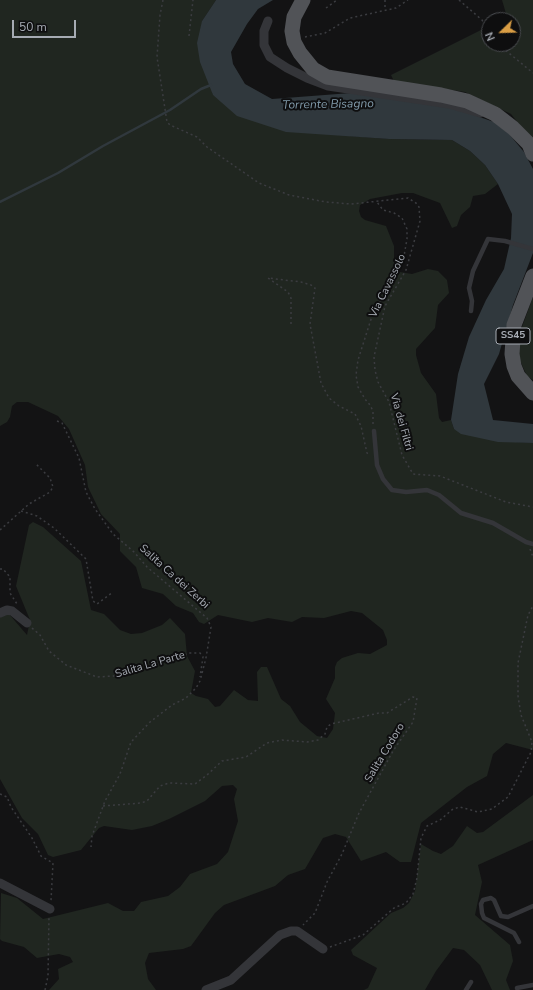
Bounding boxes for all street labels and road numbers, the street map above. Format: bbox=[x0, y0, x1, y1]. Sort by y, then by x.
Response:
street label: Via Cavassolo bbox=[367, 252, 409, 320]
road number: SS45 bbox=[496, 328, 530, 344]
street label: Via dei Filtri bbox=[387, 392, 415, 452]
street label: Salita Ca dei Zerbi bbox=[136, 542, 212, 612]
street label: Salita La Parte bbox=[114, 649, 186, 681]
street label: Salita Codoro bbox=[362, 721, 408, 785]

